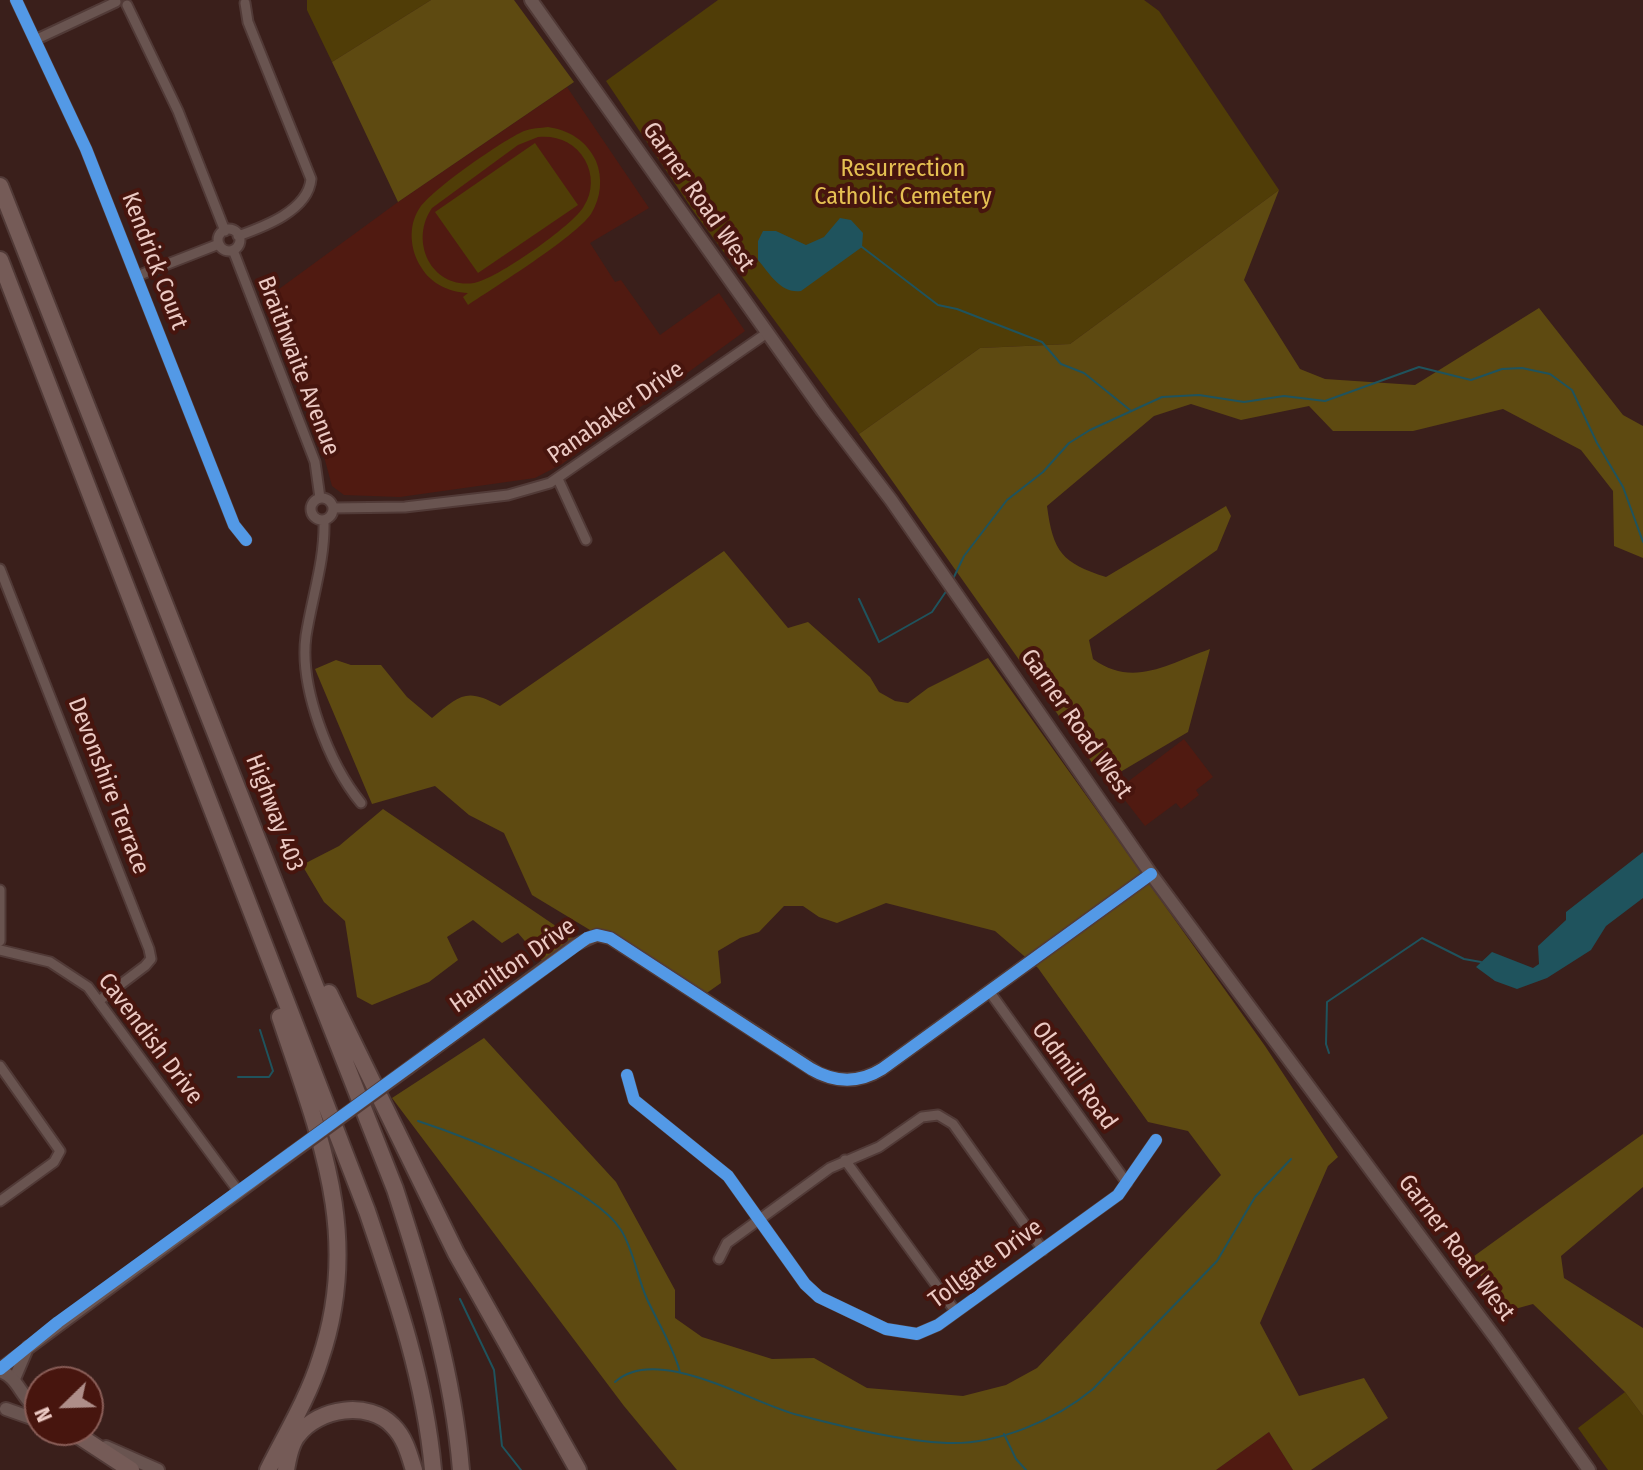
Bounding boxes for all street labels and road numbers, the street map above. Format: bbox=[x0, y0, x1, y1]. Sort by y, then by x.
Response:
street label: Garner Road West bbox=[636, 117, 760, 277]
street label: Kendrick Court bbox=[115, 188, 193, 334]
street label: Braithwaite Avenue bbox=[251, 272, 345, 460]
street label: Panabaker Drive bbox=[542, 355, 690, 471]
street label: Garner Road West bbox=[1014, 644, 1138, 804]
street label: Devonshire Terrace bbox=[61, 694, 155, 878]
street label: Highway 403 bbox=[239, 751, 309, 875]
street label: Hamilton Drive bbox=[445, 912, 581, 1020]
street label: Cavendish Drive bbox=[91, 968, 209, 1110]
street label: Oldmill Road bbox=[1025, 1016, 1123, 1136]
street label: Garner Road West bbox=[1392, 1169, 1520, 1327]
street label: Tollgate Drive bbox=[924, 1213, 1048, 1315]

